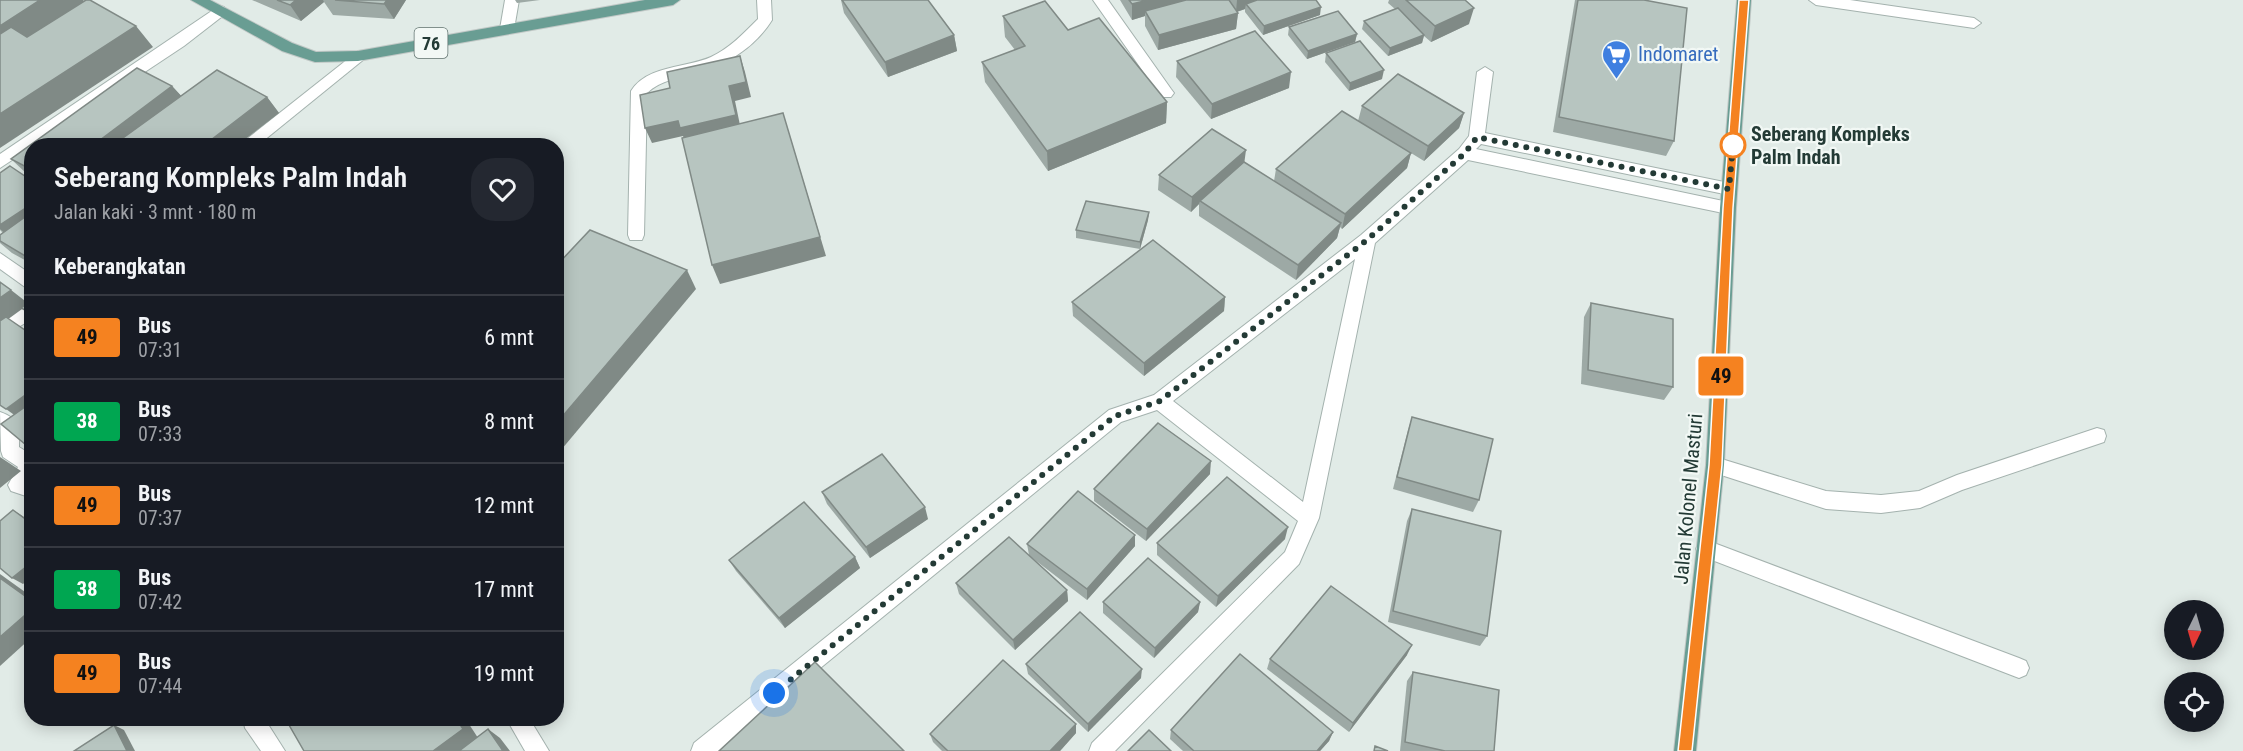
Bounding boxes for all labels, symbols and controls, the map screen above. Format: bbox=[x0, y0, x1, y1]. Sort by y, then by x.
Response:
road number: 76 bbox=[414, 28, 448, 58]
supermarket icon: Indomaret bbox=[1601, 38, 1633, 80]
place label: Indomaret bbox=[1638, 42, 1719, 66]
place label: Seberang Kompleks Palm Indah bbox=[1751, 122, 1910, 169]
marker: Seberang Kompleks Palm Indah bbox=[1720, 132, 1746, 158]
button: heart bbox=[471, 158, 534, 221]
text: Seberang Kompleks Palm Indah bbox=[54, 161, 407, 194]
text: Jalan kaki · 3 mnt · 180 m bbox=[54, 200, 256, 224]
text: Keberangkatan bbox=[54, 254, 186, 279]
text: Bus bbox=[138, 313, 171, 338]
text: 49 bbox=[76, 325, 98, 349]
text: 6 mnt bbox=[484, 325, 534, 350]
text: 07:31 bbox=[138, 338, 182, 362]
line badge: 49 bbox=[1694, 356, 1748, 395]
text: 49 bbox=[1710, 364, 1732, 388]
text: Bus bbox=[138, 397, 171, 422]
text: 38 bbox=[76, 409, 98, 433]
text: 8 mnt bbox=[484, 409, 534, 434]
street label: Jalan Kolonel Masturi bbox=[1669, 413, 1707, 585]
text: 07:33 bbox=[138, 422, 182, 446]
text: Bus bbox=[138, 481, 171, 506]
text: 49 bbox=[76, 493, 98, 517]
text: 12 mnt bbox=[474, 493, 534, 518]
text: 07:37 bbox=[138, 506, 182, 530]
text: Bus bbox=[138, 565, 171, 590]
text: 38 bbox=[76, 577, 98, 601]
text: 17 mnt bbox=[474, 577, 534, 602]
text: 07:42 bbox=[138, 590, 182, 614]
north arrow bbox=[2164, 600, 2224, 660]
map controls bbox=[2164, 600, 2224, 732]
text: Bus bbox=[138, 649, 171, 674]
text: 49 bbox=[76, 661, 98, 685]
text: 19 mnt bbox=[474, 661, 534, 686]
button: locate bbox=[2164, 672, 2224, 732]
text: 07:44 bbox=[138, 674, 182, 698]
your location bbox=[759, 678, 789, 708]

